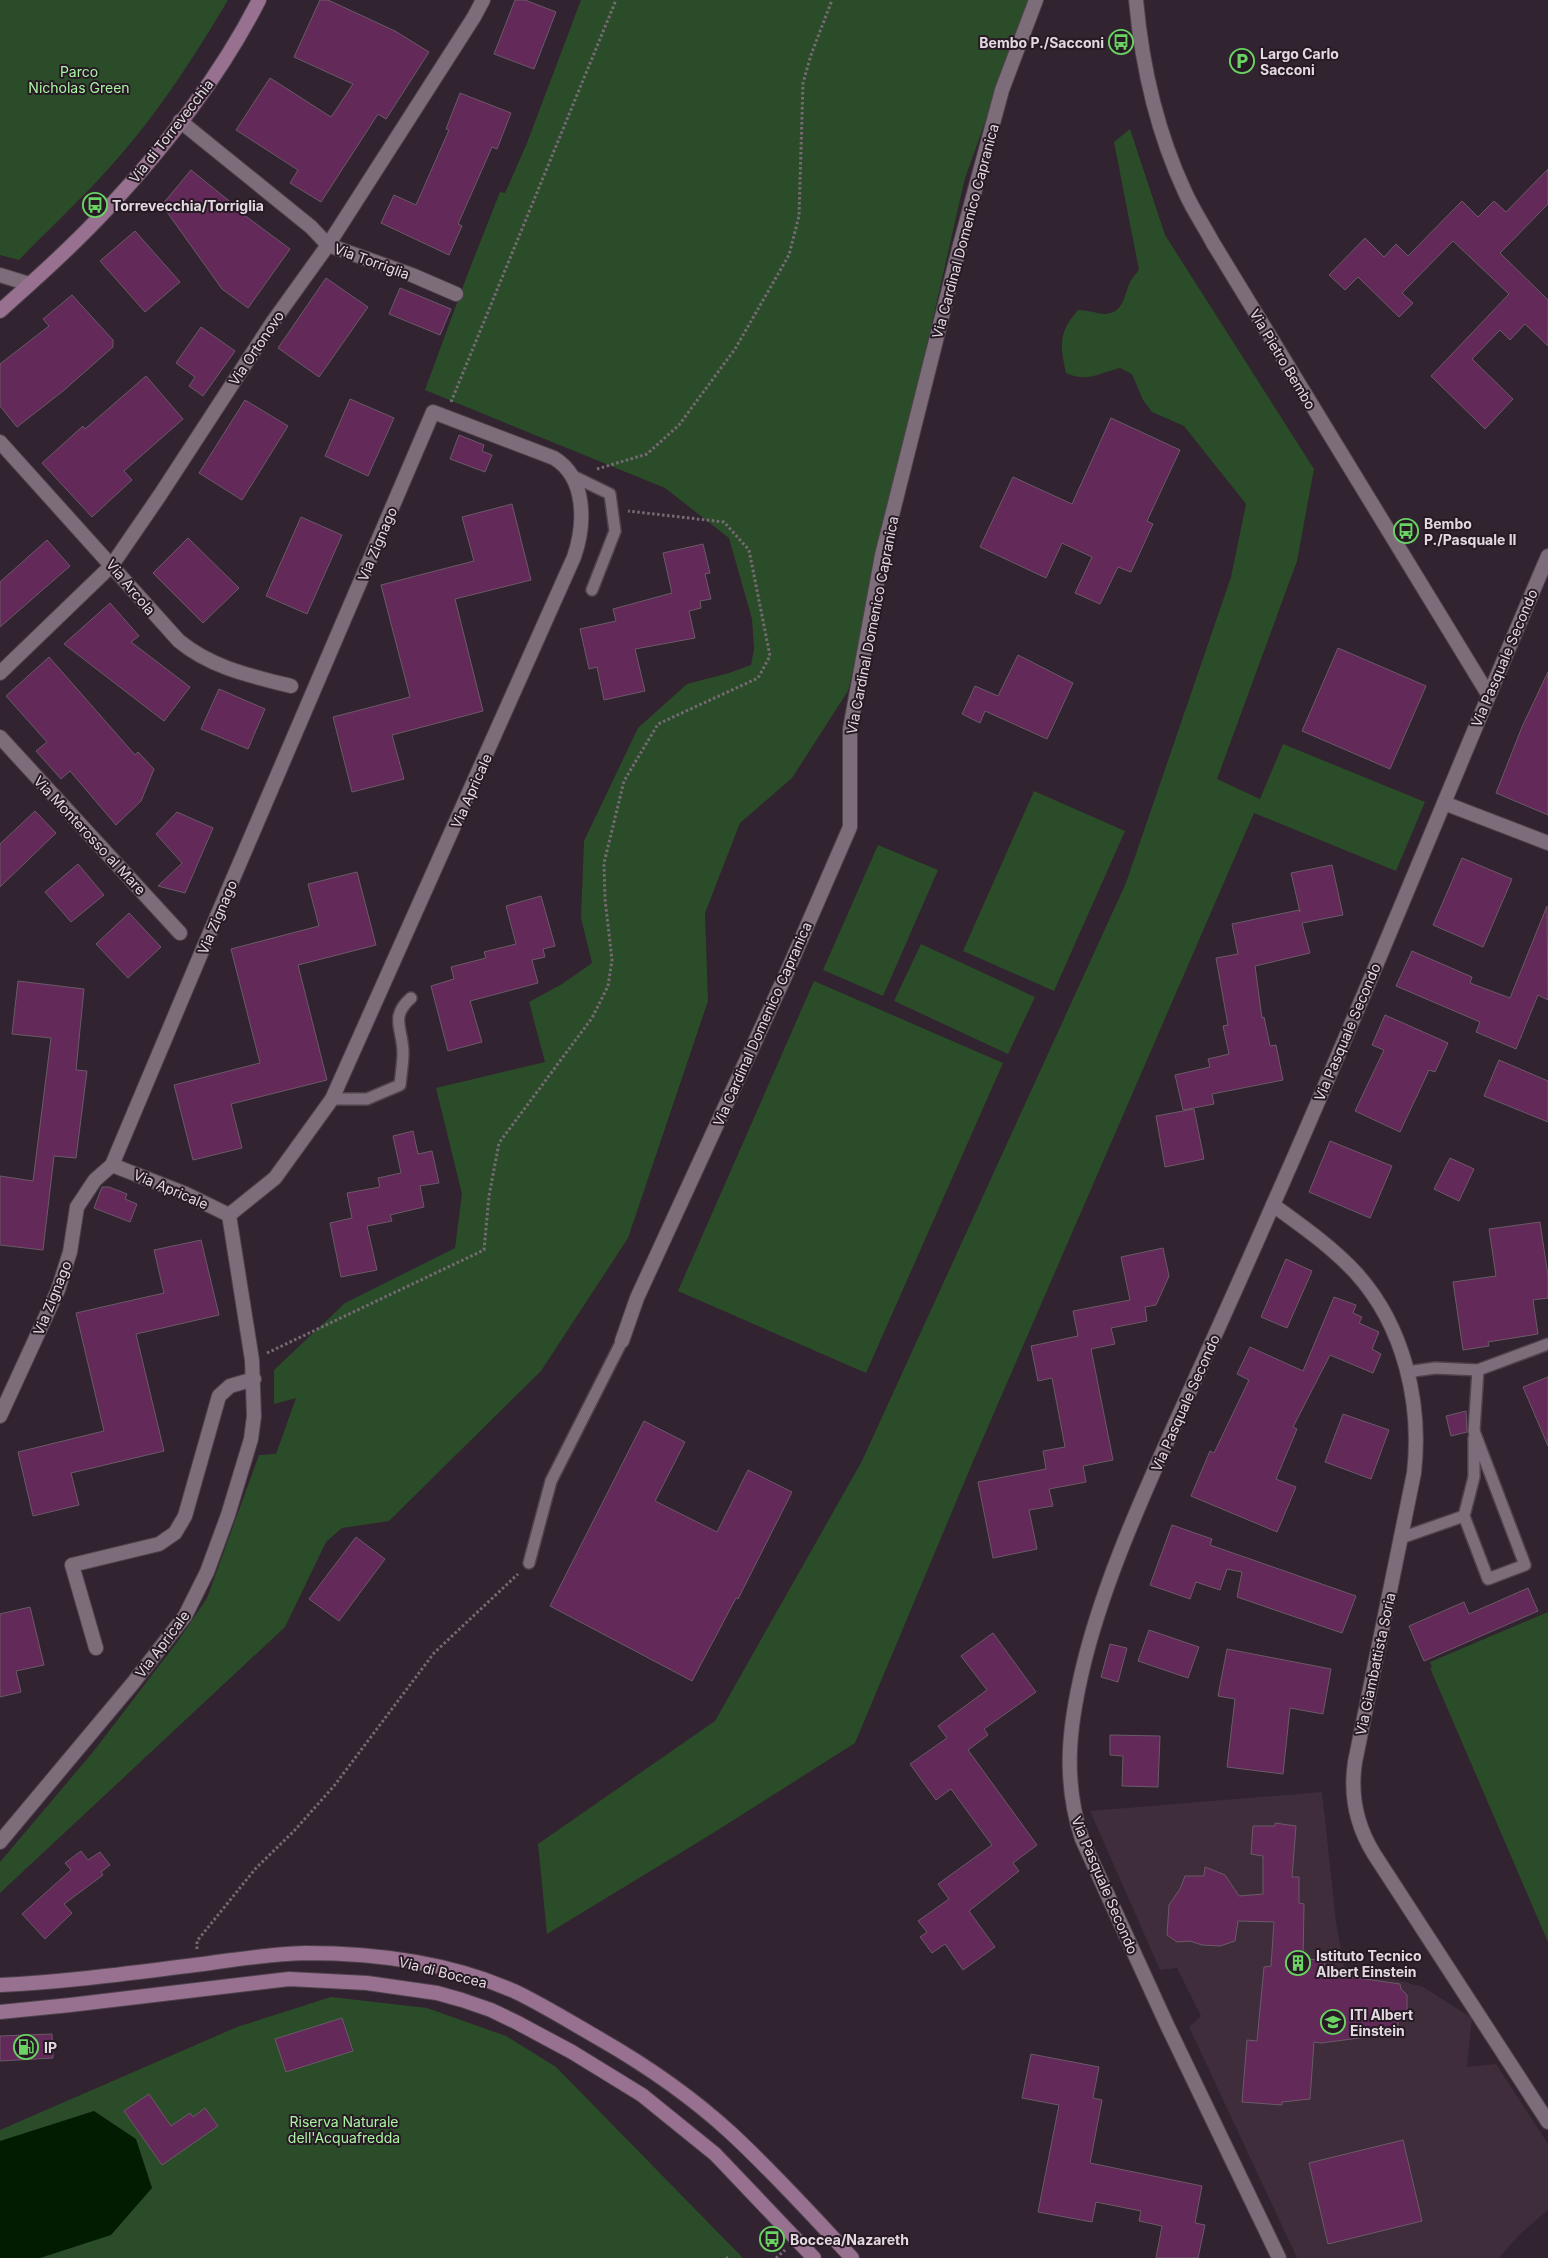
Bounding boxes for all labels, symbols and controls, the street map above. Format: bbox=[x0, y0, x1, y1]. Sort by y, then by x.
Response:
bus stop icon: Bembo P./Sacconi bbox=[1108, 29, 1134, 55]
place label: Bembo P./Sacconi bbox=[979, 34, 1104, 51]
place label: Largo Carlo Sacconi bbox=[1260, 45, 1339, 78]
parking icon: Largo Carlo Sacconi bbox=[1229, 48, 1255, 74]
park label: Parco Nicholas Green bbox=[28, 63, 130, 96]
street label: Via di Torrevecchia bbox=[125, 76, 217, 186]
street label: Via Cardinal Domenico Capranica bbox=[928, 122, 1002, 340]
bus stop icon: Torrevecchia/Torriglia bbox=[82, 192, 108, 218]
place label: Torrevecchia/Torriglia bbox=[112, 197, 264, 214]
street label: Via Torriglia bbox=[332, 240, 412, 282]
street label: Via Pietro Bembo bbox=[1246, 306, 1320, 412]
street label: Via Ortonovo bbox=[225, 307, 287, 389]
street label: Via Zignago bbox=[354, 504, 400, 584]
street label: Via Cardinal Domenico Capranica bbox=[842, 515, 902, 735]
place label: Bembo P./Pasquale II bbox=[1424, 515, 1517, 548]
bus stop icon: Bembo P./Pasquale II bbox=[1393, 518, 1419, 544]
street label: Via Arcola bbox=[103, 556, 159, 618]
street label: Via Pasquale Secondo bbox=[1467, 587, 1541, 729]
street label: Via Apricale bbox=[447, 751, 495, 831]
street label: Via Monterosso al Mare bbox=[31, 772, 149, 898]
street label: Via Zignago bbox=[194, 877, 240, 957]
street label: Via Cardinal Domenico Capranica bbox=[709, 919, 815, 1129]
street label: Via Pasquale Secondo bbox=[1310, 961, 1384, 1103]
street label: Via Apricale bbox=[131, 1166, 211, 1212]
street label: Via Zignago bbox=[29, 1258, 75, 1338]
street label: Via Pasquale Secondo bbox=[1147, 1332, 1223, 1474]
street label: Via Giambattista Soria bbox=[1352, 1591, 1398, 1737]
street label: Via Apricale bbox=[131, 1607, 193, 1681]
street label: Via Pasquale Secondo bbox=[1068, 1814, 1142, 1956]
place label: Istituto Tecnico Albert Einstein bbox=[1316, 1947, 1422, 1980]
building icon: Istituto Tecnico Albert Einstein bbox=[1285, 1950, 1311, 1976]
street label: Via di Boccea bbox=[397, 1953, 489, 1991]
place label: ITI Albert Einstein bbox=[1350, 2006, 1413, 2039]
school or university icon: ITI Albert Einstein bbox=[1320, 2009, 1346, 2035]
fuel station icon: IP bbox=[13, 2034, 39, 2060]
place label: IP bbox=[44, 2039, 57, 2056]
park label: Riserva Naturale dell'Acquafredda bbox=[288, 2113, 400, 2146]
bus stop icon: Boccea/Nazareth bbox=[759, 2226, 785, 2252]
place label: Boccea/Nazareth bbox=[790, 2231, 909, 2248]

